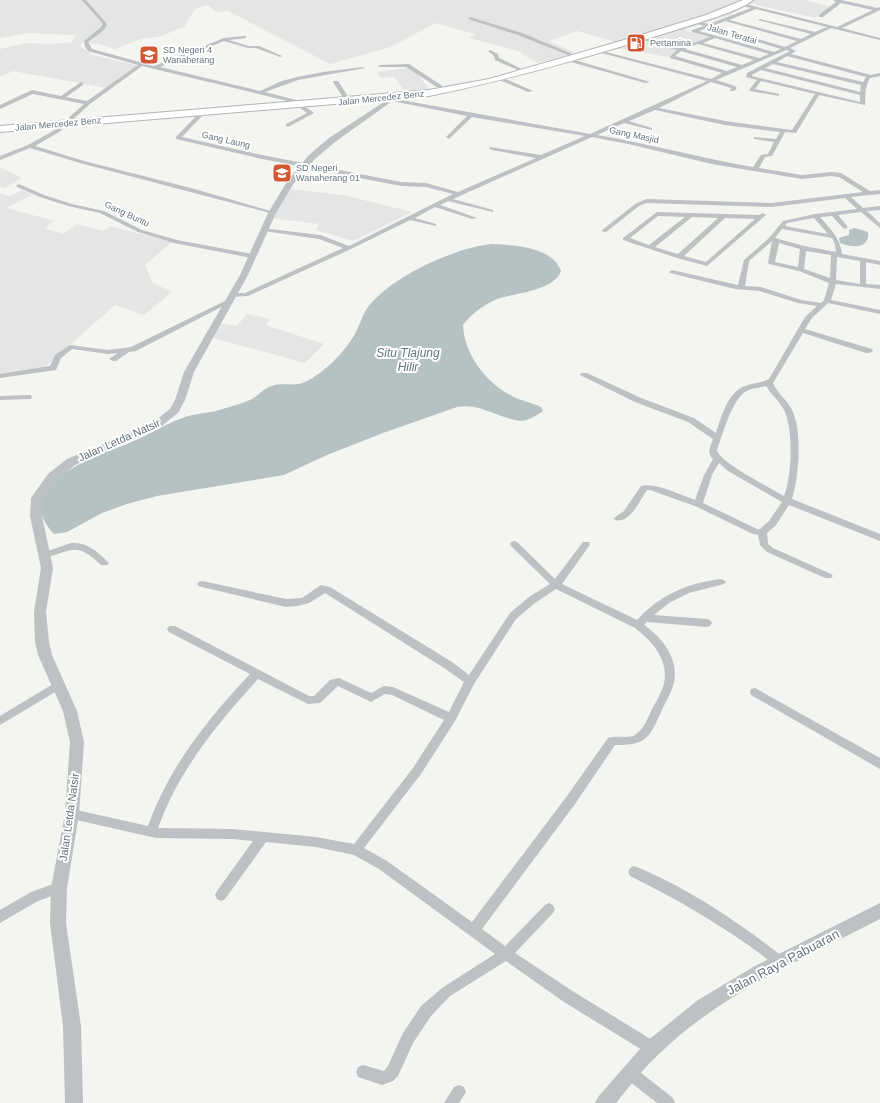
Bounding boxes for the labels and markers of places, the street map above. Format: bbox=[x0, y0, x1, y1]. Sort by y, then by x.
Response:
fuel station icon: Pertamina bbox=[625, 32, 647, 54]
place label: Pertamina bbox=[650, 38, 691, 48]
school or university icon: SD Negeri 4 Wanaherang bbox=[138, 44, 160, 66]
place label: SD Negeri 4 Wanaherang bbox=[163, 45, 214, 65]
school or university icon: SD Negeri Wanaherang 01 bbox=[271, 162, 293, 184]
place label: SD Negeri Wanaherang 01 bbox=[296, 163, 360, 183]

